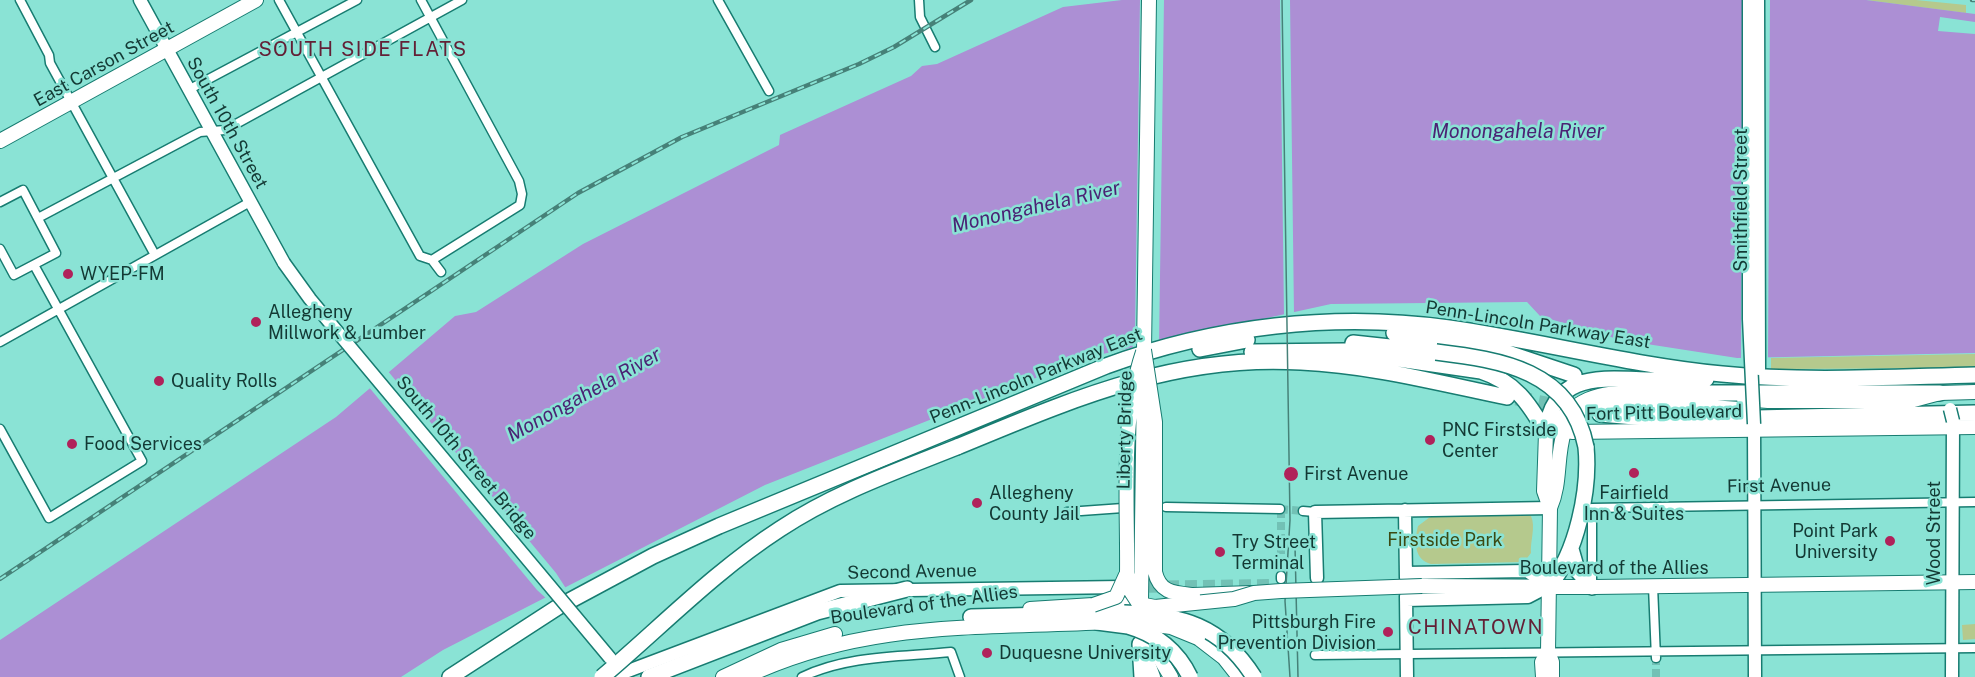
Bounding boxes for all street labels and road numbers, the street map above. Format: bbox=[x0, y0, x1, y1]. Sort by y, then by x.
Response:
street label: East Carson Street bbox=[30, 16, 178, 112]
street label: South 10th Street bbox=[182, 53, 272, 193]
street label: Smithfield Street bbox=[1730, 128, 1752, 272]
street label: Penn-Lincoln Parkway East bbox=[1424, 297, 1652, 353]
street label: Penn-Lincoln Parkway East bbox=[927, 323, 1145, 429]
street label: Liberty Bridge bbox=[1113, 370, 1137, 490]
street label: South 10th Street Bridge bbox=[391, 372, 541, 544]
street label: Fort Pitt Boulevard bbox=[1586, 401, 1742, 425]
street label: First Avenue bbox=[1727, 474, 1831, 498]
street label: Wood Street bbox=[1923, 481, 1945, 585]
street label: Boulevard of the Allies bbox=[1520, 557, 1708, 579]
street label: Second Avenue bbox=[847, 560, 977, 584]
street label: Boulevard of the Allies bbox=[829, 581, 1019, 629]

